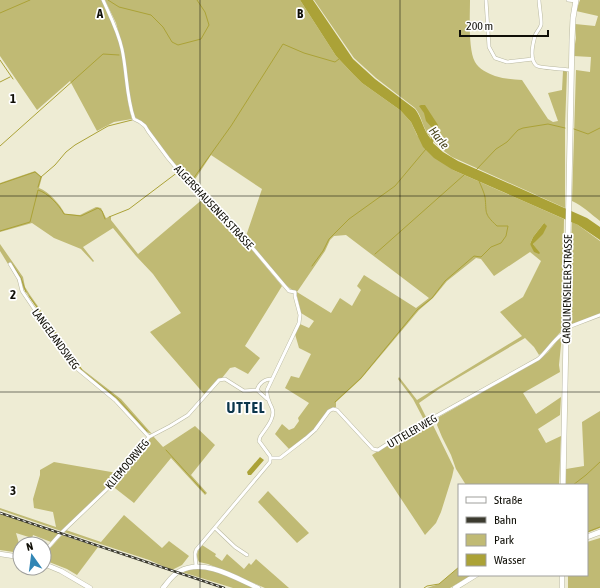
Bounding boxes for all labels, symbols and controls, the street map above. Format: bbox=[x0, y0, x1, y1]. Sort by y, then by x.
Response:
text: A bbox=[96, 6, 104, 21]
text: B bbox=[297, 6, 304, 21]
scale bar bbox=[460, 12, 548, 38]
text: 200 m bbox=[466, 19, 493, 33]
text: 1 bbox=[10, 91, 16, 106]
water label: Harle bbox=[426, 124, 452, 152]
street label: ALGERSHAUSENER STRASSE bbox=[172, 163, 256, 252]
street label: CAROLINENSIELER STRASSE bbox=[560, 234, 574, 344]
text: 2 bbox=[10, 287, 16, 302]
street label: LANGELANDSWEG bbox=[30, 306, 82, 372]
district label: UTTEL bbox=[226, 399, 266, 416]
street label: UTTELER WEG bbox=[385, 412, 439, 450]
street label: KLIEMOORWEG bbox=[103, 437, 151, 491]
text: 3 bbox=[10, 483, 16, 498]
legend bbox=[458, 484, 588, 576]
text: Straße bbox=[494, 493, 522, 507]
text: Bahn bbox=[494, 513, 517, 527]
text: Park bbox=[494, 533, 515, 547]
north arrow bbox=[12, 536, 52, 576]
text: N bbox=[25, 540, 34, 553]
text: Wasser bbox=[494, 553, 526, 567]

